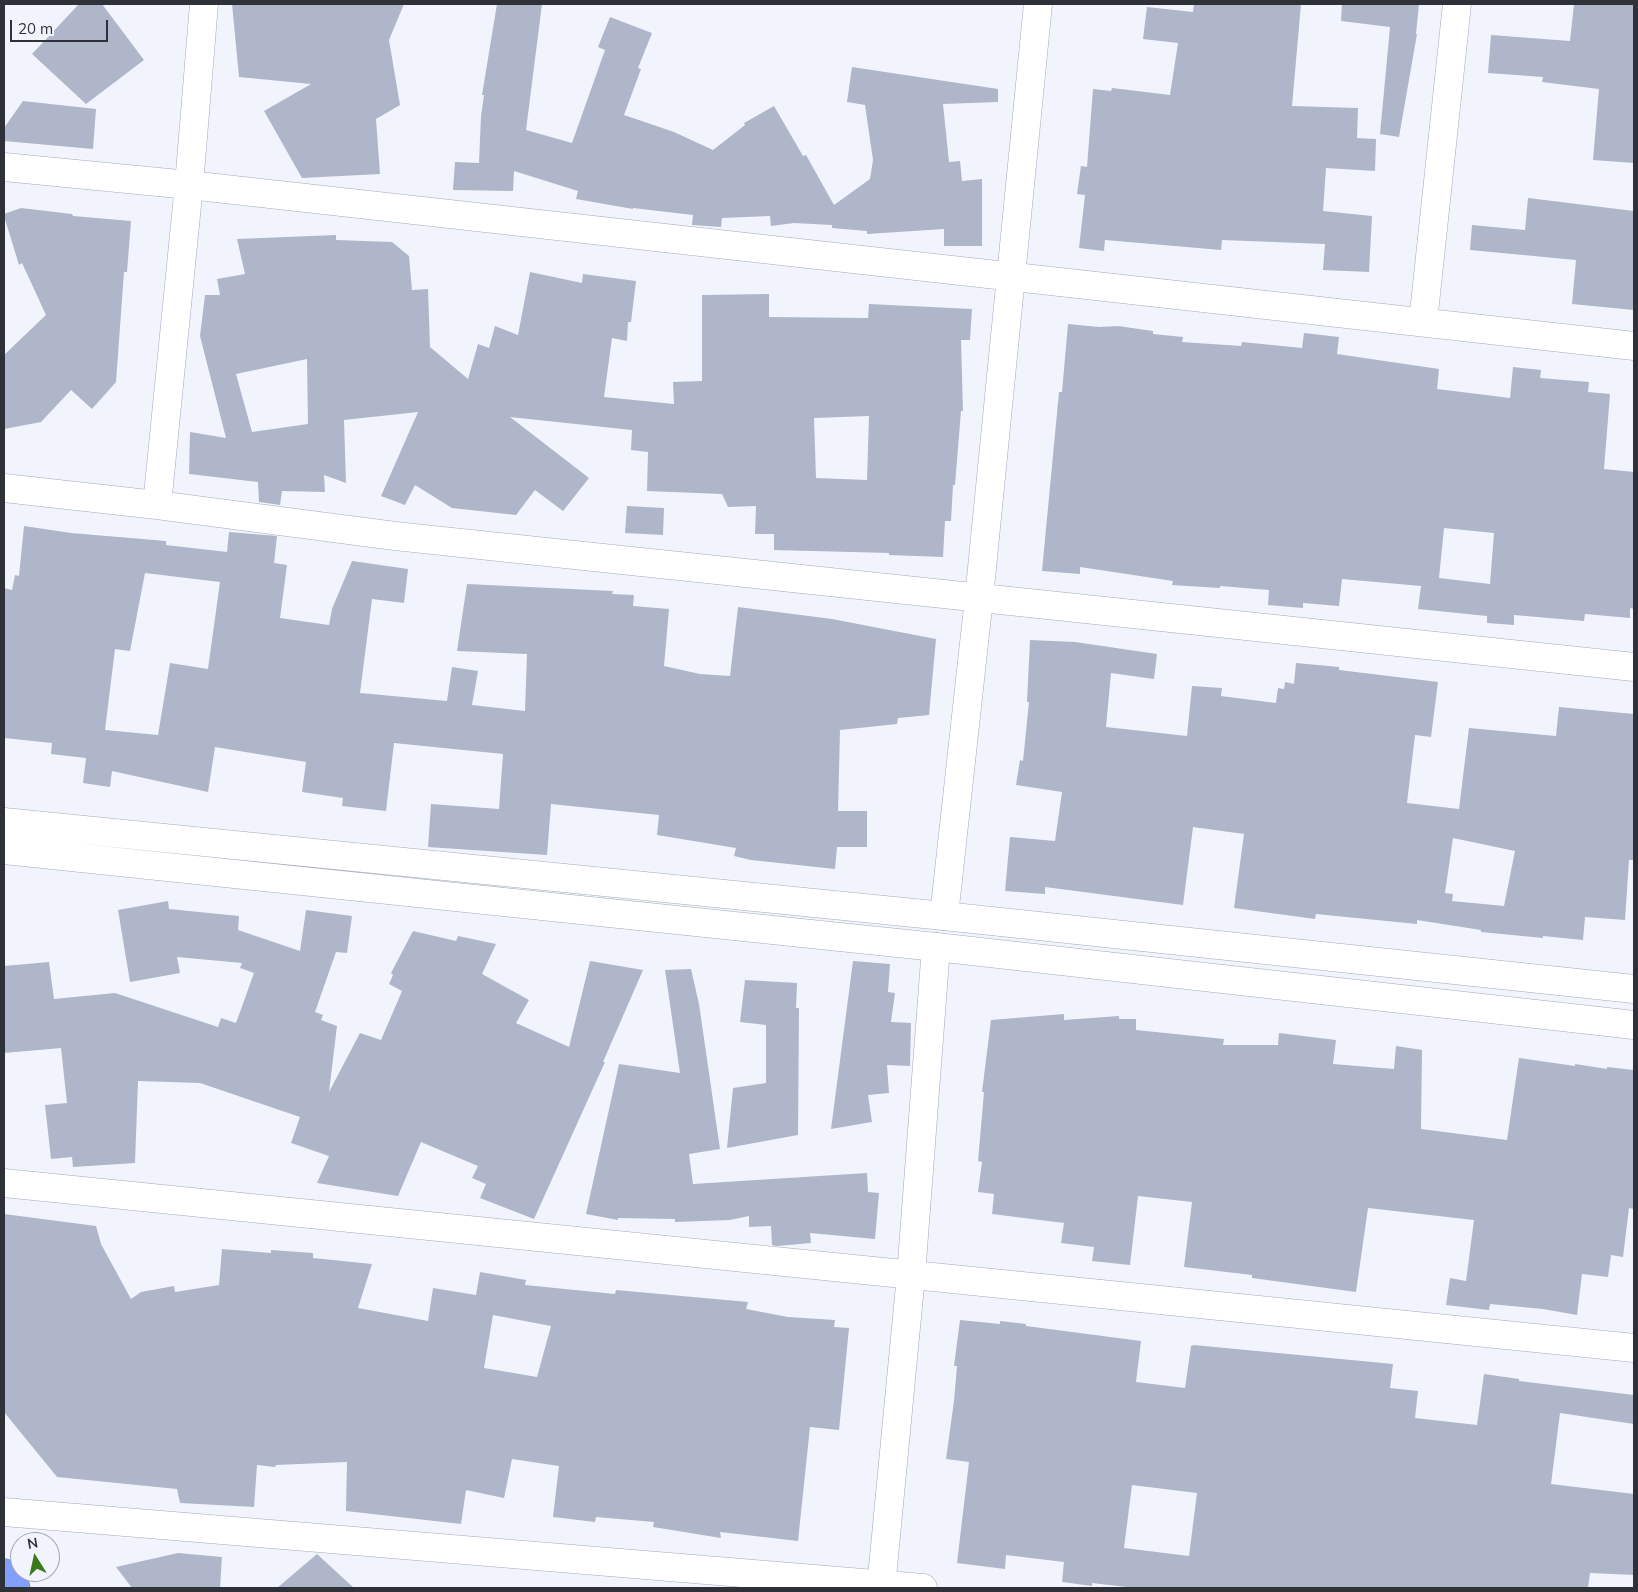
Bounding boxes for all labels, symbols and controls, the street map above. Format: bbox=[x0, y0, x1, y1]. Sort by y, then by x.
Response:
scale bar bbox=[12, 10, 110, 42]
text: 20 m bbox=[18, 19, 53, 38]
north arrow bbox=[10, 1532, 60, 1582]
text: N bbox=[26, 1533, 39, 1553]

